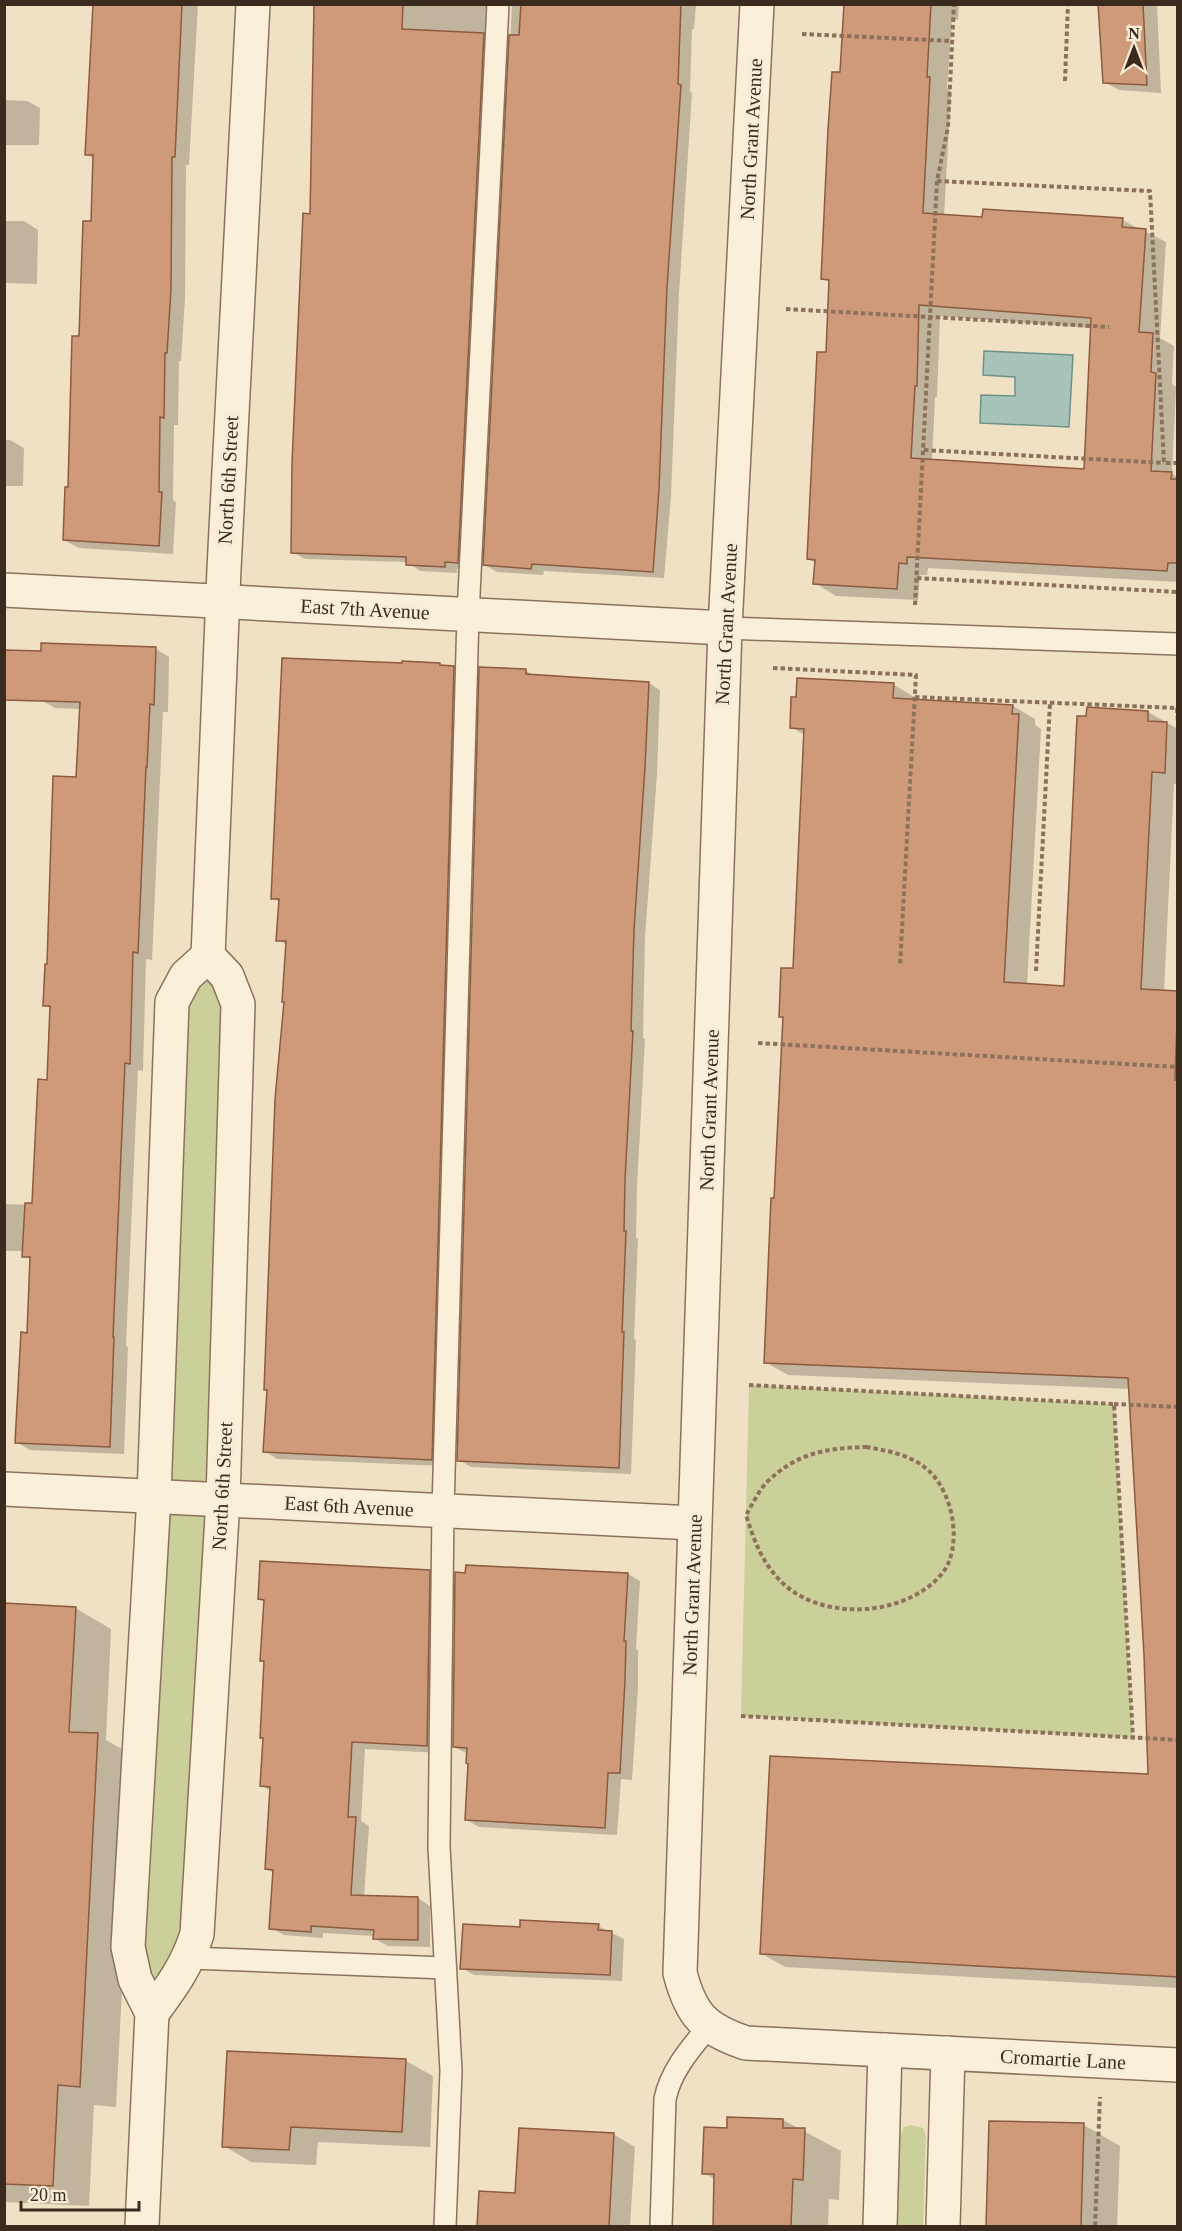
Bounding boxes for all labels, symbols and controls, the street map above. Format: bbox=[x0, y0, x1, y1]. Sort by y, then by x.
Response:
north arrow bbox=[1104, 18, 1164, 78]
text: N bbox=[1128, 25, 1140, 42]
street label: North Grant Avenue bbox=[736, 58, 766, 220]
street label: North 6th Street bbox=[214, 415, 242, 545]
street label: North Grant Avenue bbox=[711, 543, 741, 705]
street label: East 7th Avenue bbox=[300, 595, 430, 623]
street label: North Grant Avenue bbox=[695, 1029, 723, 1191]
street label: North 6th Street bbox=[208, 1421, 236, 1551]
street label: East 6th Avenue bbox=[284, 1492, 414, 1520]
street label: North Grant Avenue bbox=[678, 1514, 706, 1676]
street label: Cromartie Lane bbox=[999, 2045, 1127, 2073]
scale bar bbox=[21, 2174, 140, 2212]
text: 20 m bbox=[30, 2185, 67, 2205]

